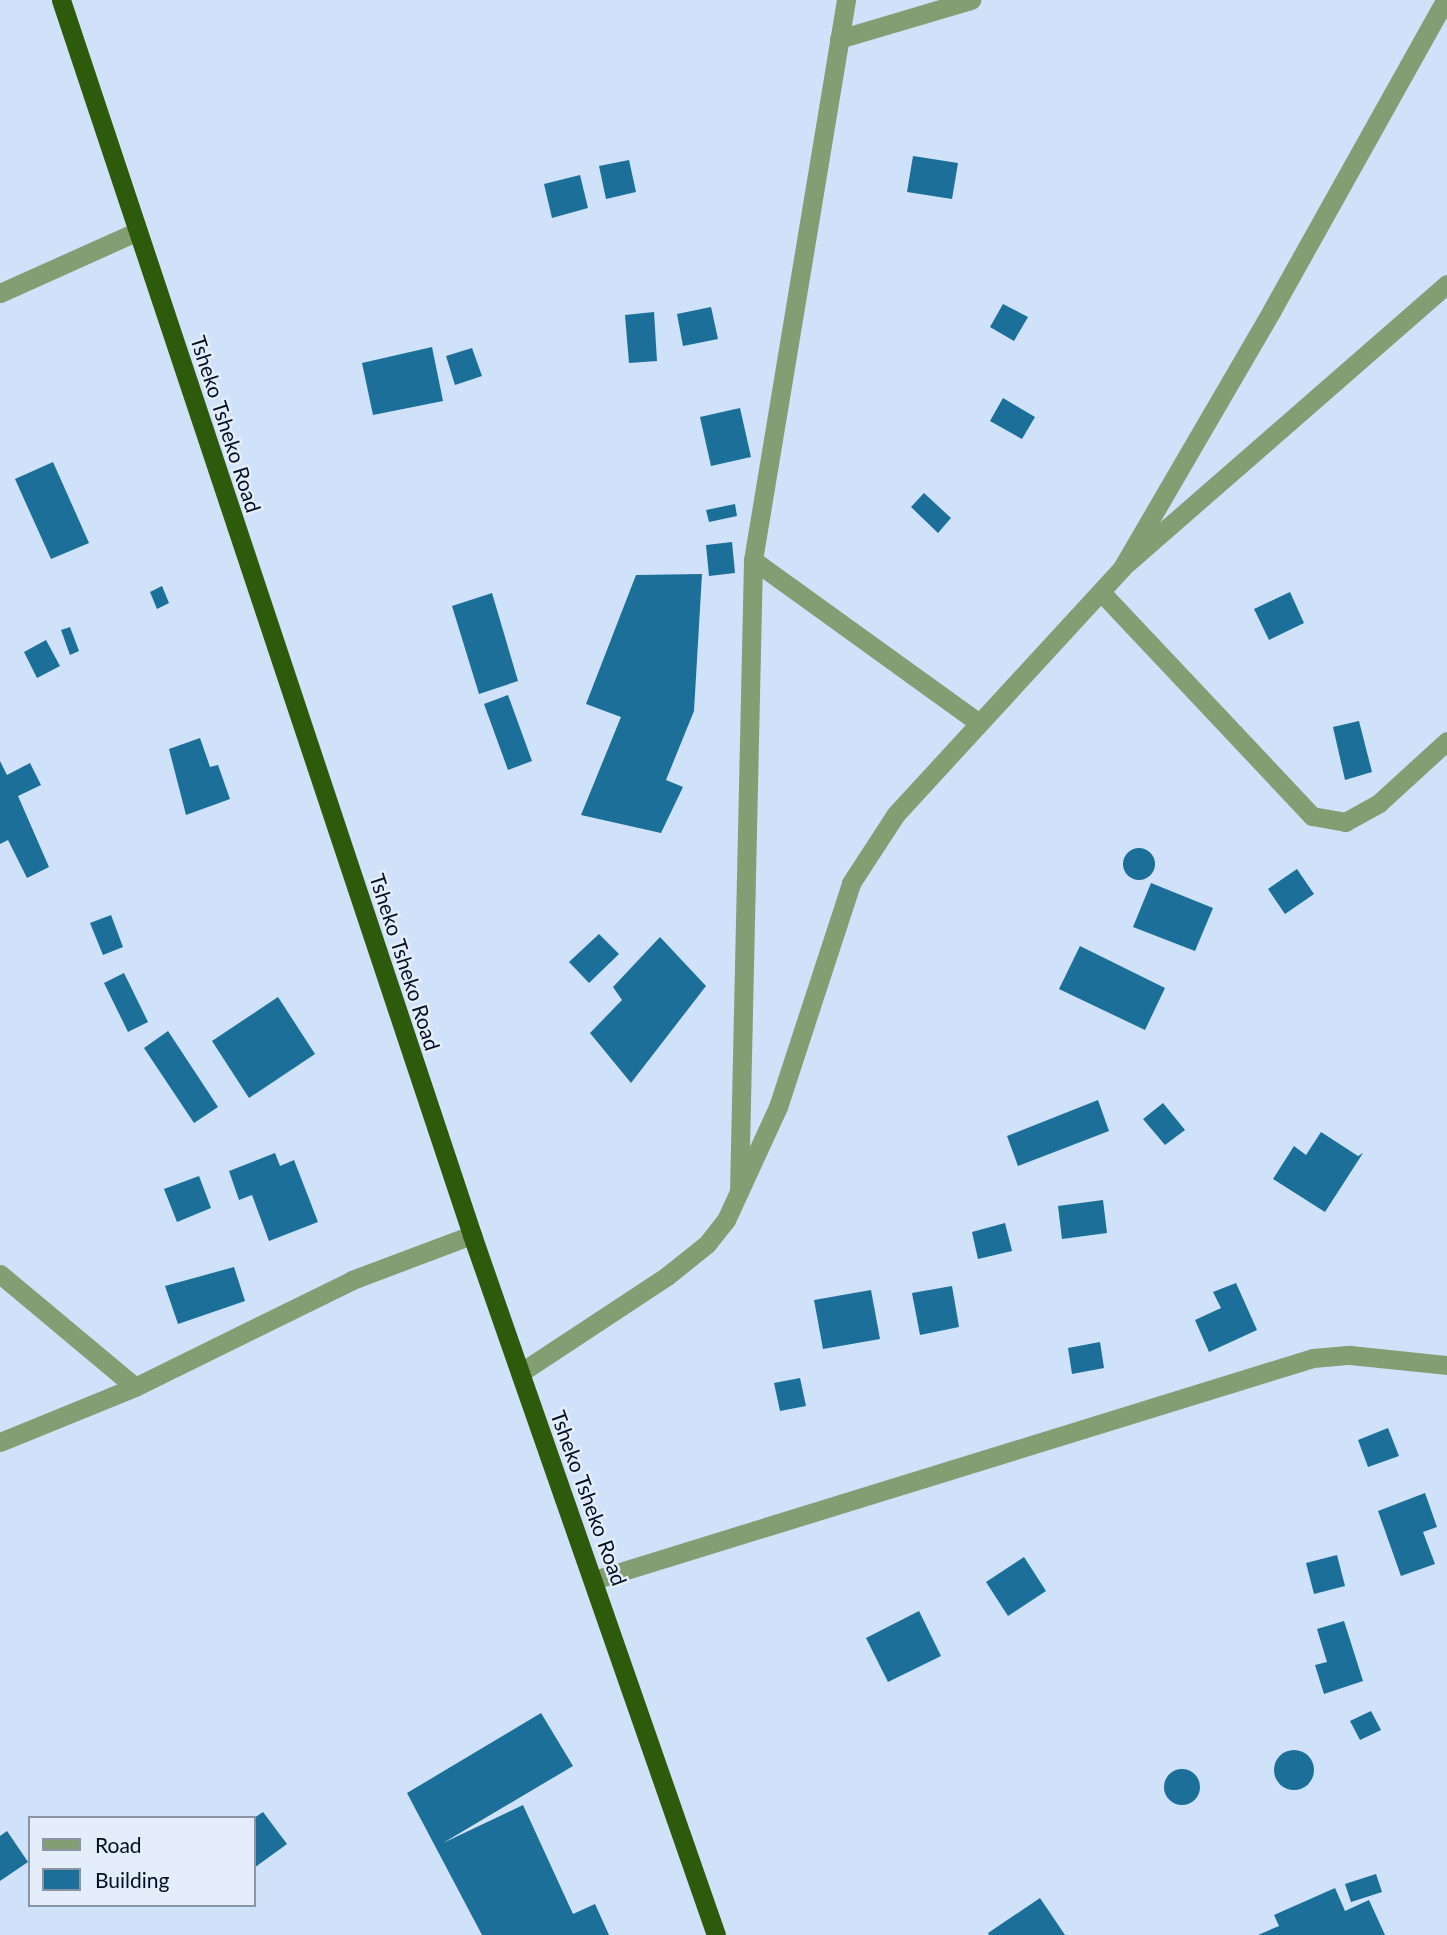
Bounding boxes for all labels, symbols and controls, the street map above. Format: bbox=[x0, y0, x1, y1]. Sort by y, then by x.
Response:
street label: Tsheko Tsheko Road bbox=[185, 332, 267, 516]
street label: Tsheko Tsheko Road bbox=[364, 870, 446, 1054]
street label: Tsheko Tsheko Road bbox=[546, 1407, 632, 1589]
legend bbox=[28, 1816, 256, 1907]
text: Road bbox=[95, 1832, 142, 1857]
text: Building bbox=[95, 1867, 170, 1892]

